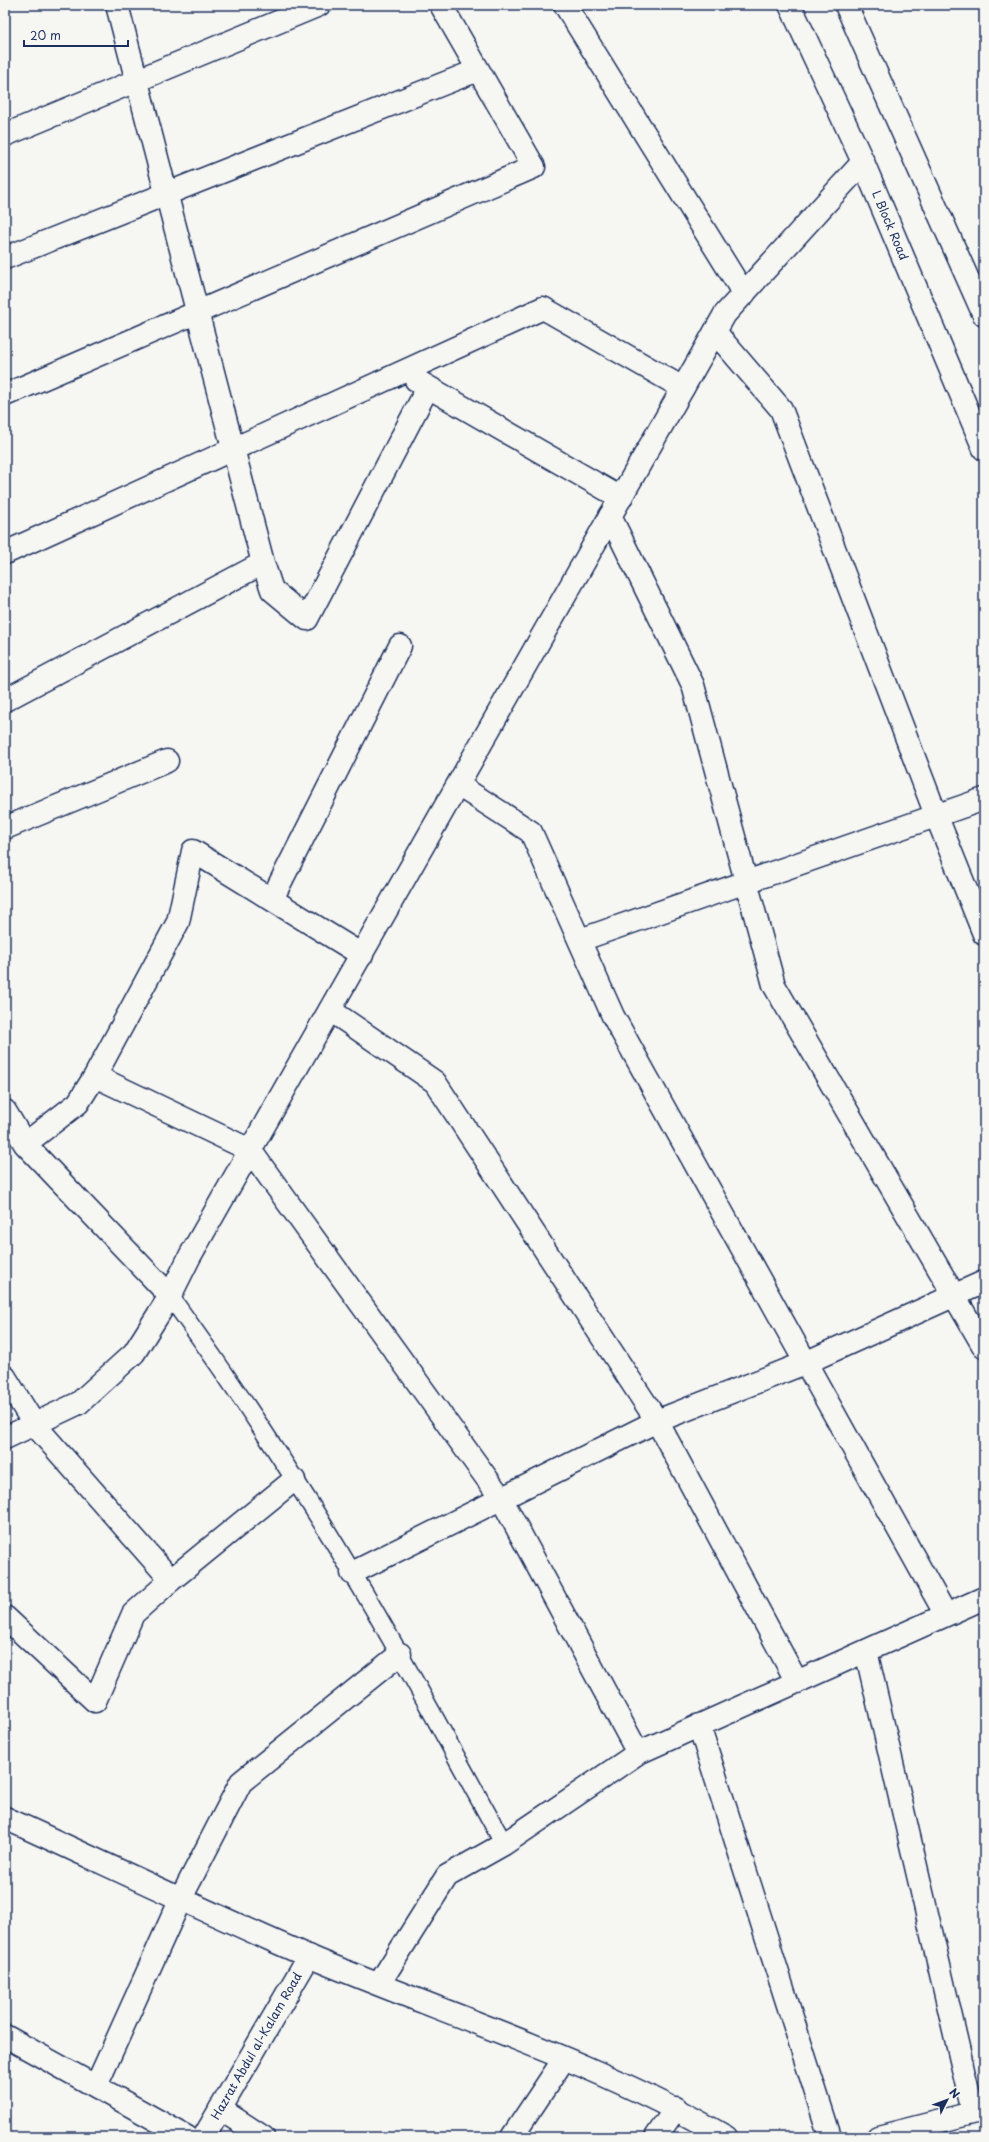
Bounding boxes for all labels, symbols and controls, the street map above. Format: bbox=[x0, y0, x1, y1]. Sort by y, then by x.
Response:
scale bar bbox=[24, 22, 128, 48]
text: 20 m bbox=[30, 26, 61, 44]
street label: L Block Road bbox=[868, 187, 913, 263]
street label: Hazrat Abdul al-Kalam Road bbox=[206, 1969, 306, 2123]
north arrow bbox=[927, 2080, 967, 2120]
text: N bbox=[946, 2084, 964, 2102]

